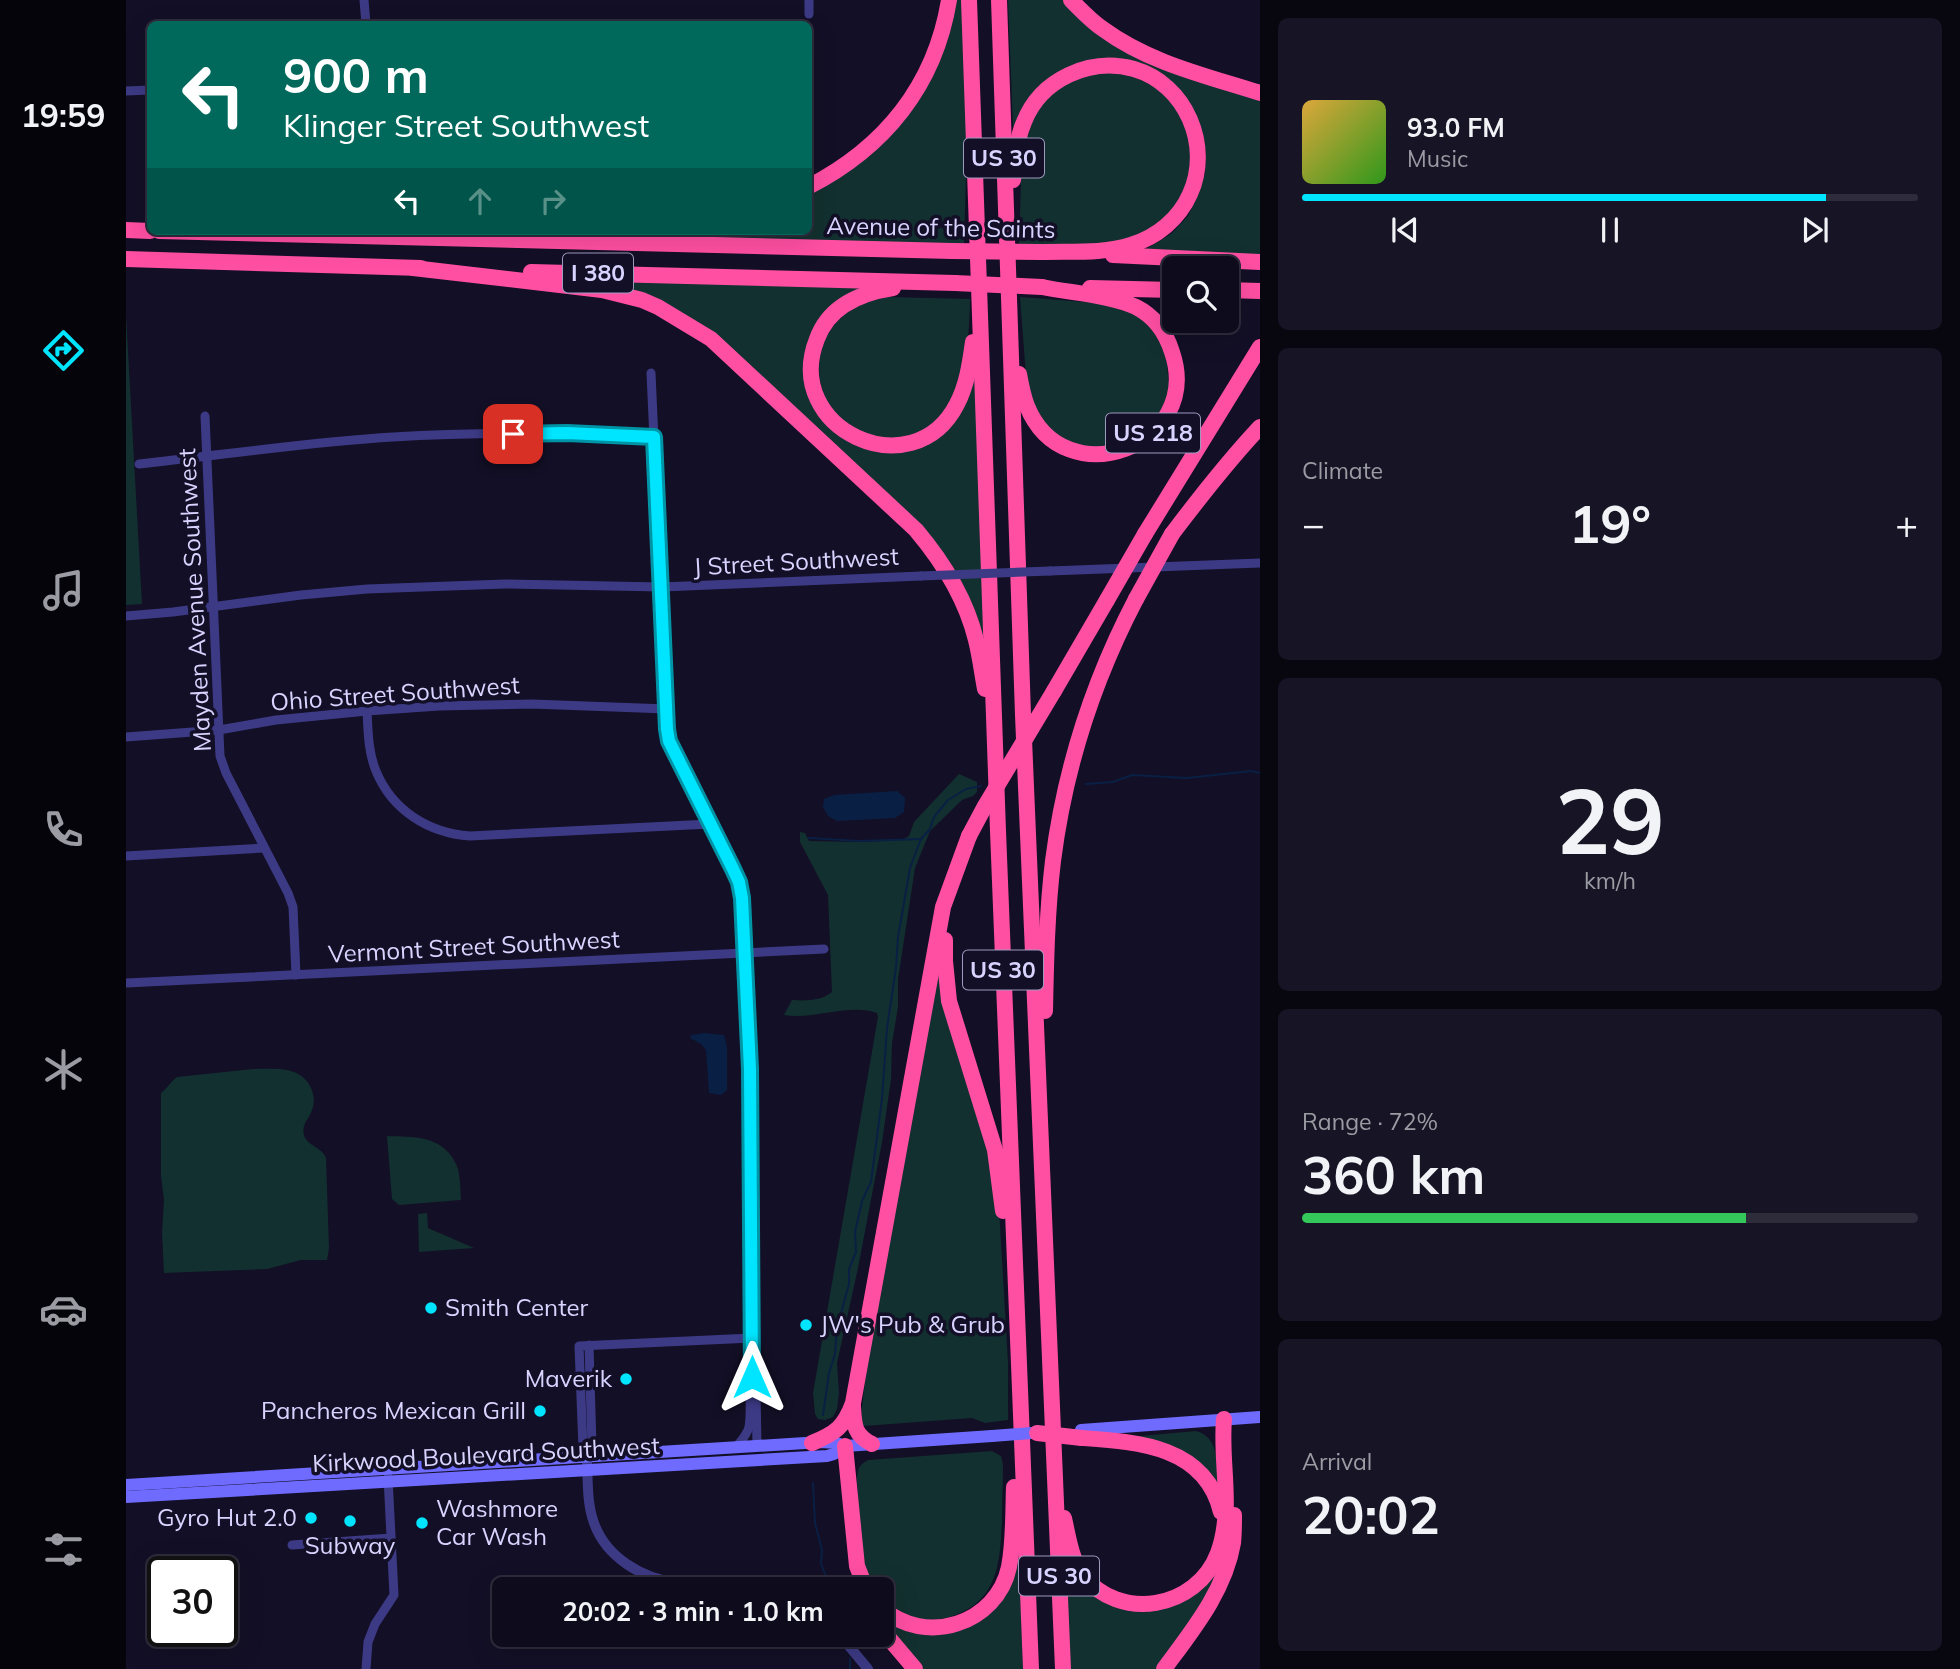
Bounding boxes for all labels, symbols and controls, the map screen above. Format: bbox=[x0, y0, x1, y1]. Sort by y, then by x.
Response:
text: 900 m bbox=[283, 44, 429, 105]
icon: left bbox=[168, 49, 259, 140]
text: 19:59 bbox=[21, 95, 105, 135]
text: Klinger Street Southwest bbox=[283, 105, 649, 145]
text: 93.0 FM bbox=[1407, 111, 1505, 144]
road number: US 30 bbox=[964, 139, 1044, 178]
text: Music bbox=[1407, 144, 1468, 173]
icon: left bbox=[388, 182, 426, 220]
icon: ahead bbox=[461, 182, 499, 220]
icon: right bbox=[534, 182, 572, 220]
street label: Avenue of the Saints bbox=[826, 210, 1056, 244]
icon: previous bbox=[1386, 211, 1424, 249]
icon: pause bbox=[1591, 211, 1629, 249]
icon: next bbox=[1796, 211, 1834, 249]
road number: I 380 bbox=[563, 254, 633, 292]
map controls bbox=[1162, 256, 1239, 333]
button: search bbox=[1162, 256, 1239, 333]
icon: directions bbox=[39, 326, 88, 375]
pin bbox=[483, 404, 543, 464]
road number: US 218 bbox=[1106, 414, 1200, 452]
icon: arrive bbox=[494, 415, 532, 453]
street label: Mayden Avenue Southwest bbox=[171, 448, 217, 753]
text: Climate bbox=[1302, 456, 1383, 485]
text: 19° bbox=[1569, 491, 1651, 556]
text: − bbox=[1302, 500, 1325, 548]
text: + bbox=[1895, 500, 1918, 548]
street label: J Street Southwest bbox=[693, 541, 899, 581]
icon: music bbox=[39, 566, 88, 615]
street label: Ohio Street Southwest bbox=[269, 669, 521, 717]
text: 29 bbox=[1555, 763, 1665, 877]
icon: phone bbox=[39, 805, 88, 854]
text: km/h bbox=[1584, 866, 1636, 895]
street label: Vermont Street Southwest bbox=[327, 923, 621, 969]
road number: US 30 bbox=[963, 951, 1043, 990]
icon: climate bbox=[39, 1045, 88, 1094]
text: Range · 72% bbox=[1302, 1107, 1438, 1136]
text: 360 km bbox=[1302, 1142, 1485, 1207]
icon: car bbox=[39, 1285, 88, 1334]
place label: Smith Center bbox=[445, 1292, 588, 1322]
marker: Smith Center bbox=[423, 1300, 439, 1316]
place label: JW's Pub & Grub bbox=[820, 1309, 1005, 1339]
marker: JW's Pub & Grub bbox=[798, 1317, 814, 1333]
position arrow bbox=[715, 1340, 789, 1414]
place label: Maverik bbox=[525, 1363, 613, 1393]
marker: Maverik bbox=[618, 1371, 634, 1387]
place label: Pancheros Mexican Grill bbox=[261, 1395, 526, 1425]
marker: Pancheros Mexican Grill bbox=[532, 1403, 548, 1419]
street label: Kirkwood Boulevard Southwest bbox=[312, 1430, 660, 1478]
text: Arrival bbox=[1302, 1447, 1372, 1476]
text: 20:02 bbox=[1302, 1482, 1440, 1547]
place label: Washmore Car Wash bbox=[436, 1493, 558, 1551]
place label: Gyro Hut 2.0 bbox=[157, 1502, 297, 1532]
marker: Gyro Hut 2.0 bbox=[303, 1510, 319, 1526]
marker: Subway bbox=[342, 1513, 358, 1529]
marker: Washmore Car Wash bbox=[414, 1515, 430, 1531]
icon: filters bbox=[39, 1525, 88, 1574]
place label: Subway bbox=[305, 1530, 396, 1560]
speed limit sign: 30 bbox=[147, 1556, 238, 1647]
road number: US 30 bbox=[1019, 1556, 1099, 1596]
text: 20:02 · 3 min · 1.0 km bbox=[562, 1595, 824, 1628]

